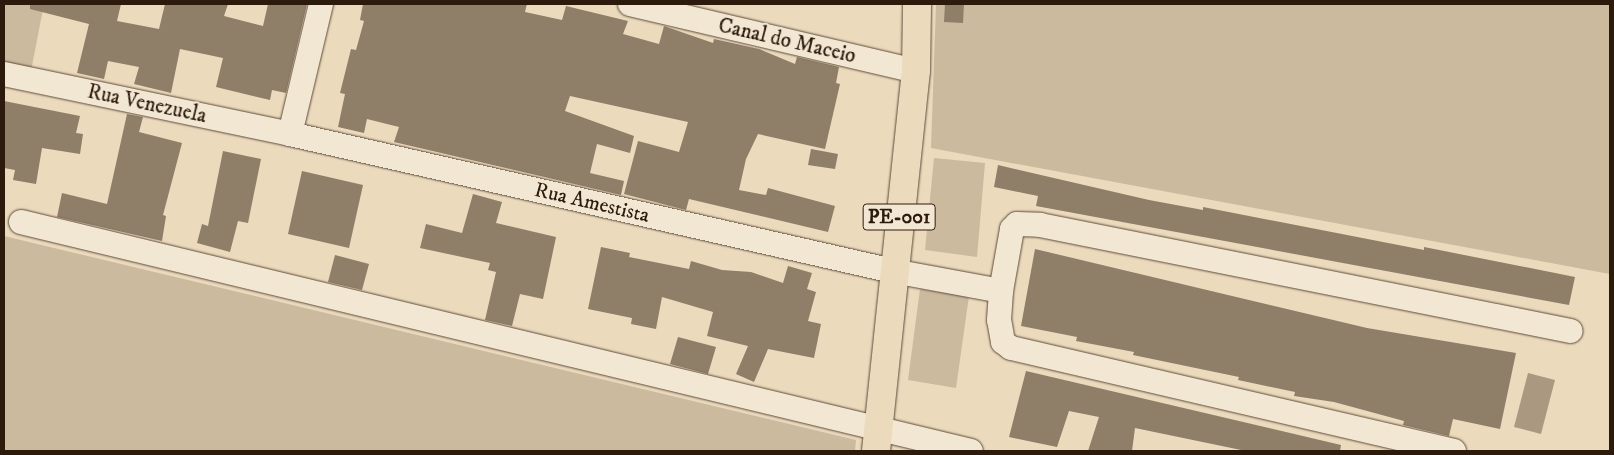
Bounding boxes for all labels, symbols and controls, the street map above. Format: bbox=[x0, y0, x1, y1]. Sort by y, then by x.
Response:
street label: Canal do Maceio bbox=[716, 13, 858, 69]
street label: Rua Venezuela bbox=[85, 79, 209, 129]
street label: Rua Amestista bbox=[532, 178, 652, 228]
road number: PE-001 bbox=[862, 200, 936, 234]

